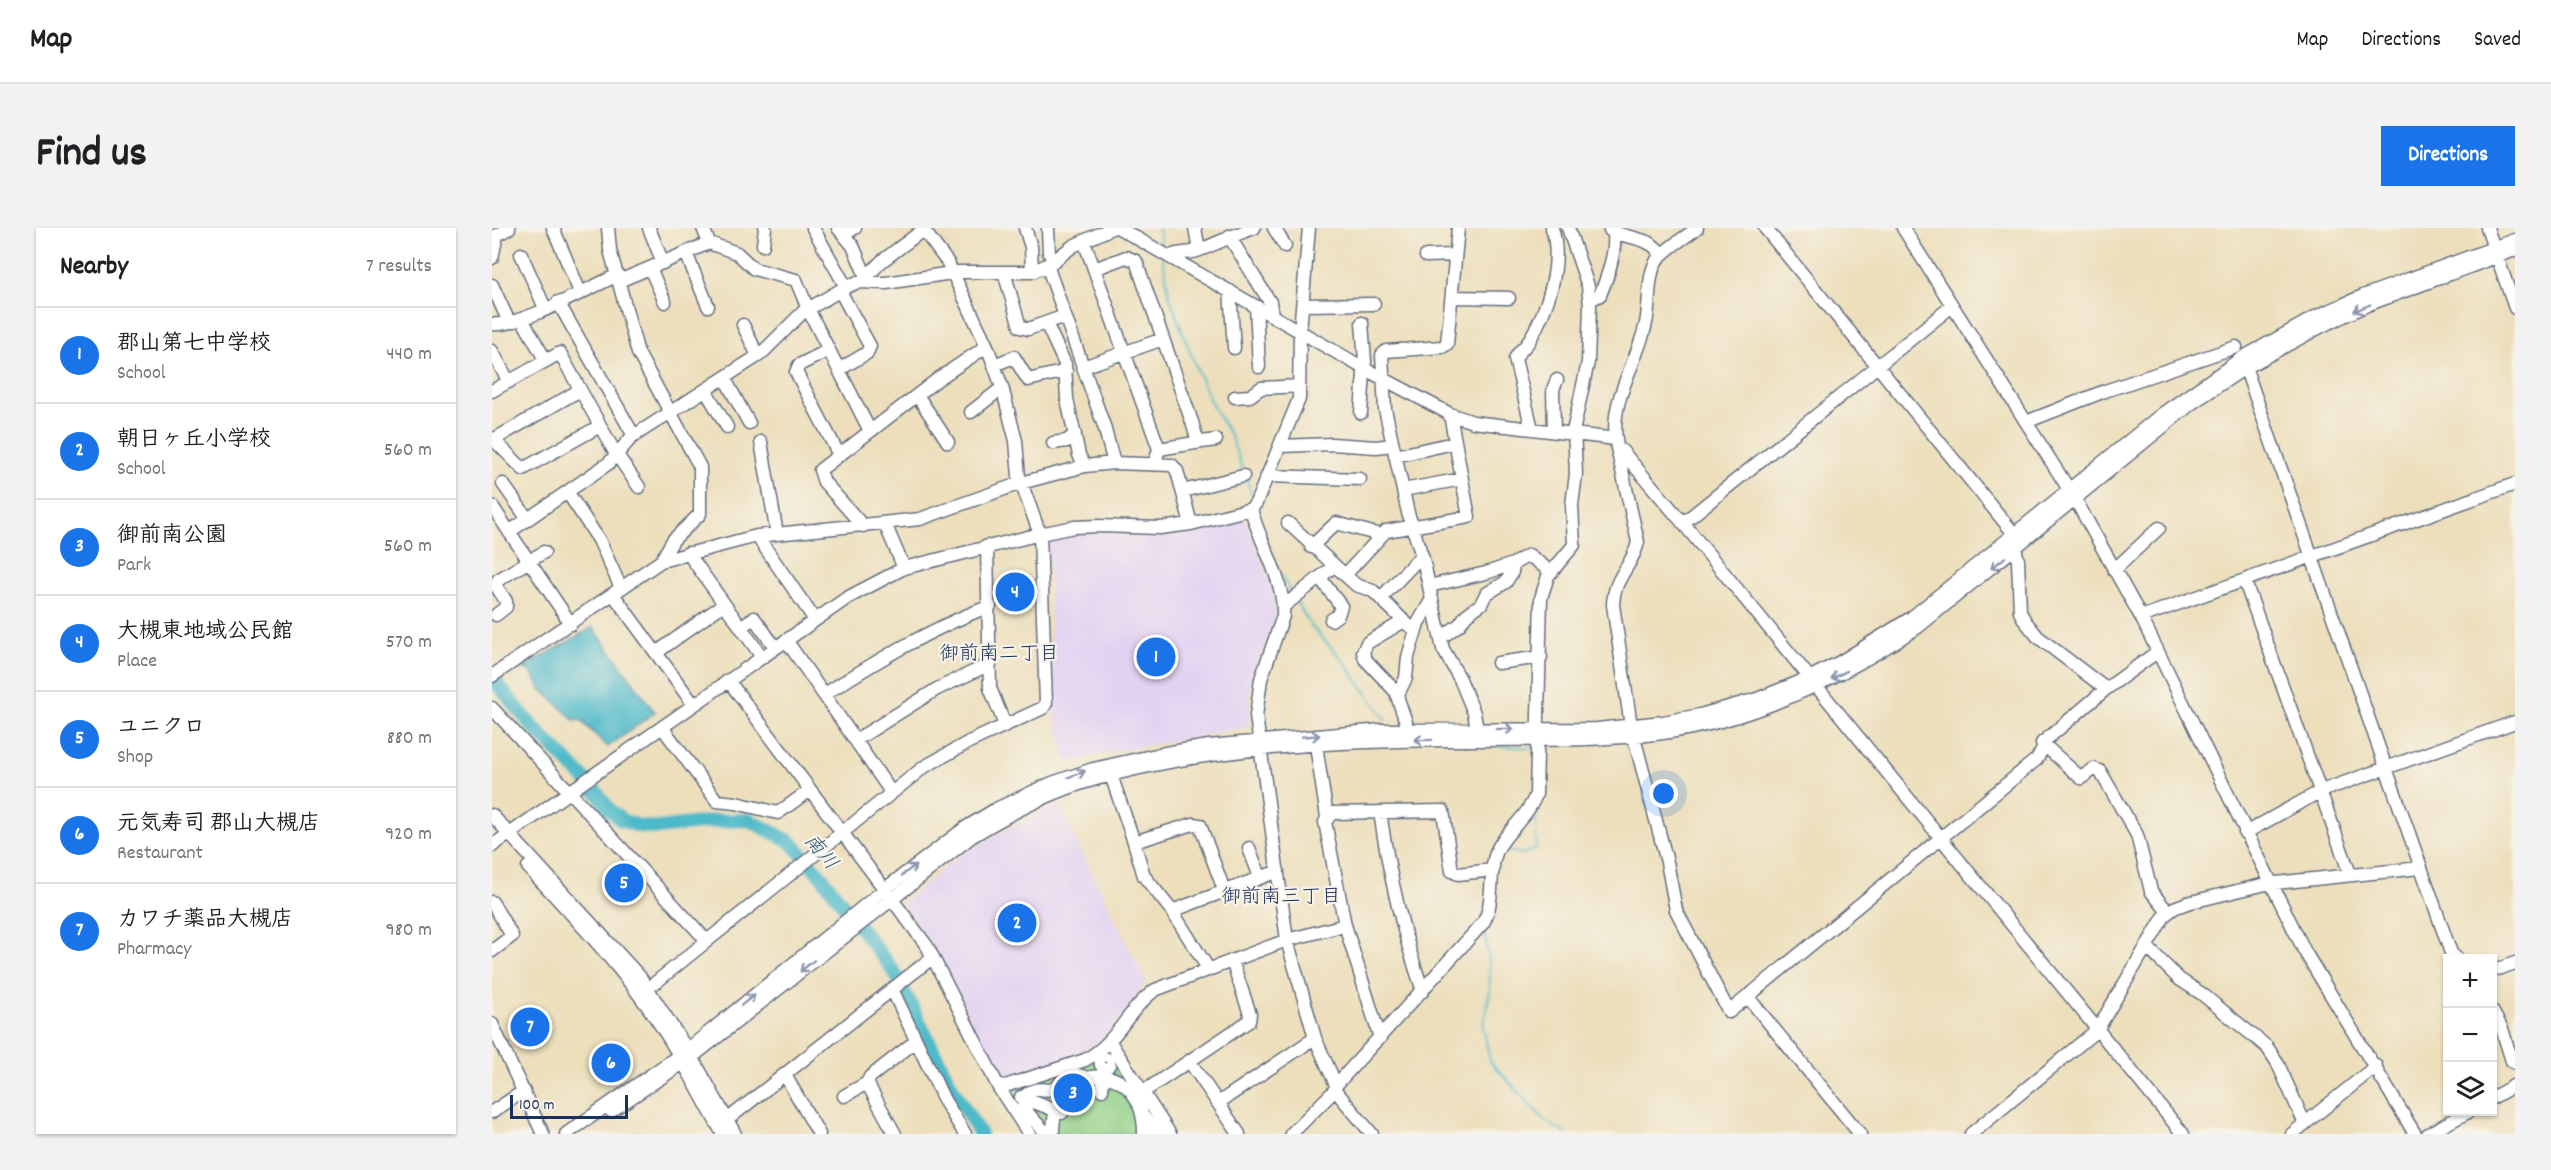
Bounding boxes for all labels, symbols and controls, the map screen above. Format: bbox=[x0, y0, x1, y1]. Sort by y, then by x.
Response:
text: Map bbox=[30, 21, 72, 61]
text: Map bbox=[2297, 26, 2328, 56]
text: Directions bbox=[2361, 26, 2441, 56]
text: Saved bbox=[2474, 26, 2521, 56]
text: Find us bbox=[36, 126, 147, 186]
button: Directions bbox=[2381, 126, 2515, 186]
text: Nearby bbox=[60, 249, 128, 286]
text: 7 results bbox=[366, 253, 432, 281]
one-way arrow bbox=[2354, 303, 2372, 314]
text: 郡山第七中学校 bbox=[117, 329, 271, 360]
text: 1 bbox=[77, 341, 82, 369]
text: 440 m bbox=[386, 341, 432, 369]
text: School bbox=[117, 360, 166, 388]
text: 朝日ヶ丘小学校 bbox=[117, 425, 271, 456]
text: 2 bbox=[75, 437, 84, 465]
text: 560 m bbox=[384, 437, 432, 465]
text: School bbox=[117, 456, 166, 484]
text: 御前南公園 bbox=[117, 521, 227, 552]
text: 3 bbox=[75, 533, 84, 561]
text: 560 m bbox=[384, 533, 432, 561]
text: Park bbox=[117, 552, 151, 580]
one-way arrow bbox=[1990, 556, 2006, 569]
pin: 4 bbox=[996, 570, 1034, 614]
text: 大槻東地域公民館 bbox=[117, 617, 293, 648]
text: 4 bbox=[75, 629, 84, 657]
text: 570 m bbox=[386, 629, 432, 657]
pin: 1 bbox=[1136, 634, 1176, 680]
district label: 御前南二丁目 bbox=[939, 641, 1059, 669]
text: Place bbox=[117, 648, 157, 676]
one-way arrow bbox=[1830, 670, 1848, 681]
text: ユニクロ bbox=[117, 713, 205, 744]
one-way arrow bbox=[1495, 723, 1515, 735]
text: 5 bbox=[75, 725, 84, 753]
text: 880 m bbox=[387, 725, 432, 753]
one-way arrow bbox=[1300, 730, 1320, 741]
one-way arrow bbox=[1414, 735, 1434, 746]
text: Shop bbox=[117, 744, 153, 772]
one-way arrow bbox=[1067, 768, 1086, 779]
your location bbox=[1649, 779, 1678, 808]
text: 元気寿司 郡山大槻店 bbox=[117, 809, 320, 840]
text: 6 bbox=[75, 821, 84, 849]
text: 920 m bbox=[385, 821, 432, 849]
water label: 南川 bbox=[796, 829, 843, 877]
text: Restaurant bbox=[117, 840, 203, 868]
pin: 5 bbox=[604, 860, 644, 906]
one-way arrow bbox=[901, 864, 917, 877]
district label: 御前南三丁目 bbox=[1221, 884, 1341, 912]
pin: 2 bbox=[998, 900, 1036, 946]
text: カワチ薬品大槻店 bbox=[117, 905, 293, 936]
text: 7 bbox=[76, 917, 83, 945]
text: 980 m bbox=[386, 917, 432, 945]
text: Pharmacy bbox=[117, 936, 191, 964]
map controls bbox=[2443, 954, 2497, 1116]
button: + bbox=[2443, 954, 2497, 1008]
one-way arrow bbox=[799, 960, 815, 973]
one-way arrow bbox=[740, 993, 756, 1006]
pin: 7 bbox=[510, 1004, 549, 1050]
button: − bbox=[2443, 1008, 2497, 1062]
pin: 6 bbox=[592, 1040, 630, 1086]
button: layers bbox=[2443, 1062, 2497, 1116]
pin: 3 bbox=[1054, 1070, 1092, 1116]
scale bar bbox=[510, 1092, 628, 1120]
text: 100 m bbox=[519, 1094, 555, 1117]

